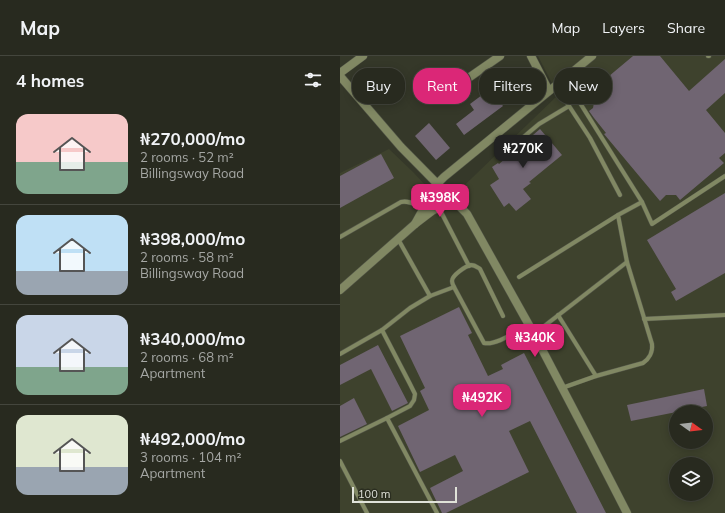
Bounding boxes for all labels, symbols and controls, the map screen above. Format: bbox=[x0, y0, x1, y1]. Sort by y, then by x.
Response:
text: Map bbox=[20, 16, 60, 40]
text: Map bbox=[551, 19, 580, 37]
text: Layers bbox=[602, 19, 645, 37]
text: Share bbox=[667, 19, 705, 37]
chip: Buy bbox=[352, 68, 405, 104]
chip: Rent bbox=[413, 68, 471, 104]
chip: Filters bbox=[479, 68, 546, 104]
chip: New bbox=[554, 68, 612, 104]
icon: filters bbox=[302, 69, 324, 91]
text: 4 homes bbox=[16, 70, 84, 91]
text: ₦270,000/mo bbox=[140, 128, 245, 149]
icon: home bbox=[48, 130, 96, 178]
pin: ₦270K bbox=[495, 135, 551, 169]
text: ₦270K bbox=[503, 140, 543, 156]
text: 2 rooms · 52 m² bbox=[140, 149, 234, 165]
text: Billingsway Road bbox=[140, 165, 244, 181]
pin: ₦398K bbox=[412, 184, 468, 218]
text: ₦398K bbox=[420, 189, 460, 205]
text: ₦398,000/mo bbox=[140, 228, 245, 249]
icon: home bbox=[48, 231, 96, 279]
text: 2 rooms · 58 m² bbox=[140, 249, 234, 265]
text: Billingsway Road bbox=[140, 265, 244, 281]
pin: ₦340K bbox=[507, 324, 563, 358]
text: ₦340,000/mo bbox=[140, 328, 245, 349]
text: ₦340K bbox=[515, 329, 555, 345]
icon: home bbox=[48, 331, 96, 379]
text: 2 rooms · 68 m² bbox=[140, 349, 234, 365]
text: Apartment bbox=[140, 365, 205, 381]
pin: ₦492K bbox=[454, 384, 510, 418]
text: ₦492K bbox=[462, 389, 502, 405]
north arrow bbox=[669, 405, 713, 449]
map controls bbox=[669, 405, 713, 501]
text: ₦492,000/mo bbox=[140, 428, 245, 449]
icon: home bbox=[48, 431, 96, 479]
text: 3 rooms · 104 m² bbox=[140, 449, 241, 465]
button: layers bbox=[669, 457, 713, 501]
text: Apartment bbox=[140, 465, 205, 481]
scale bar bbox=[352, 485, 457, 504]
text: 100 m bbox=[358, 487, 390, 501]

